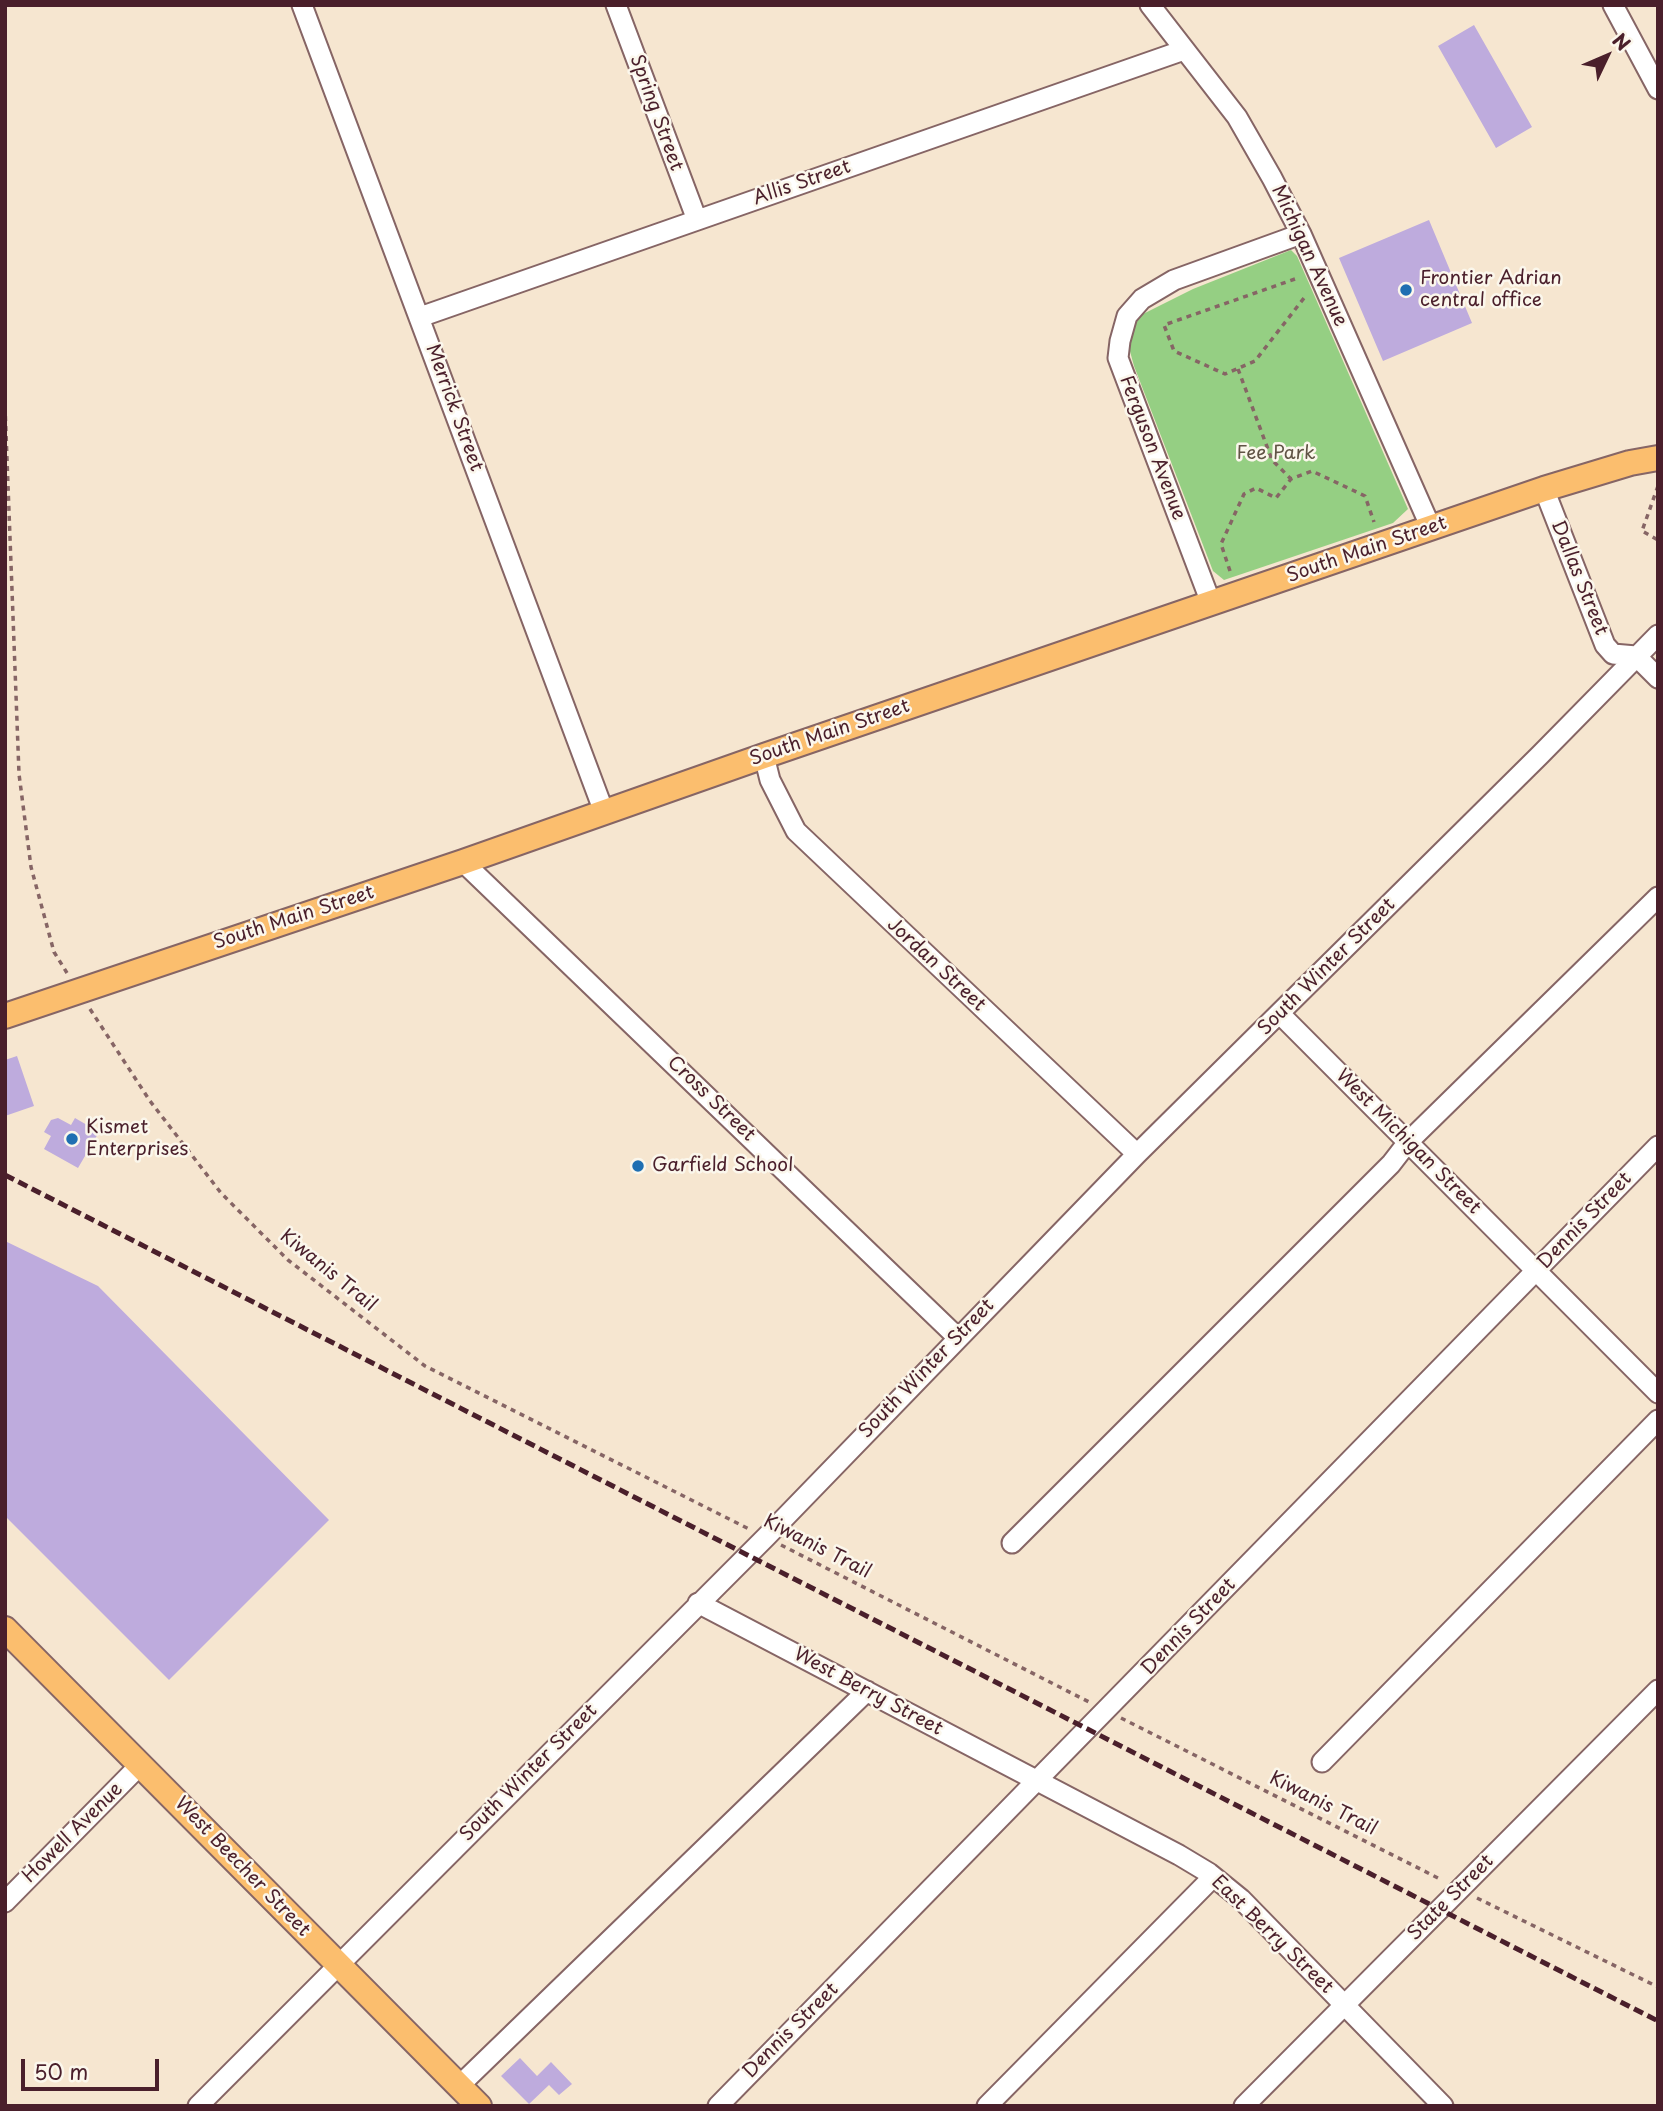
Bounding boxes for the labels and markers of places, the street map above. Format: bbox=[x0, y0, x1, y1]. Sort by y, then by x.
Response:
place label: Frontier Adrian central office bbox=[1420, 268, 1562, 312]
marker: Frontier Adrian central office bbox=[1398, 282, 1414, 298]
place label: Kismet Enterprises bbox=[86, 1117, 188, 1161]
marker: Kismet Enterprises bbox=[64, 1131, 80, 1147]
place label: Garfield School bbox=[652, 1155, 793, 1177]
marker: Garfield School bbox=[630, 1158, 646, 1174]

